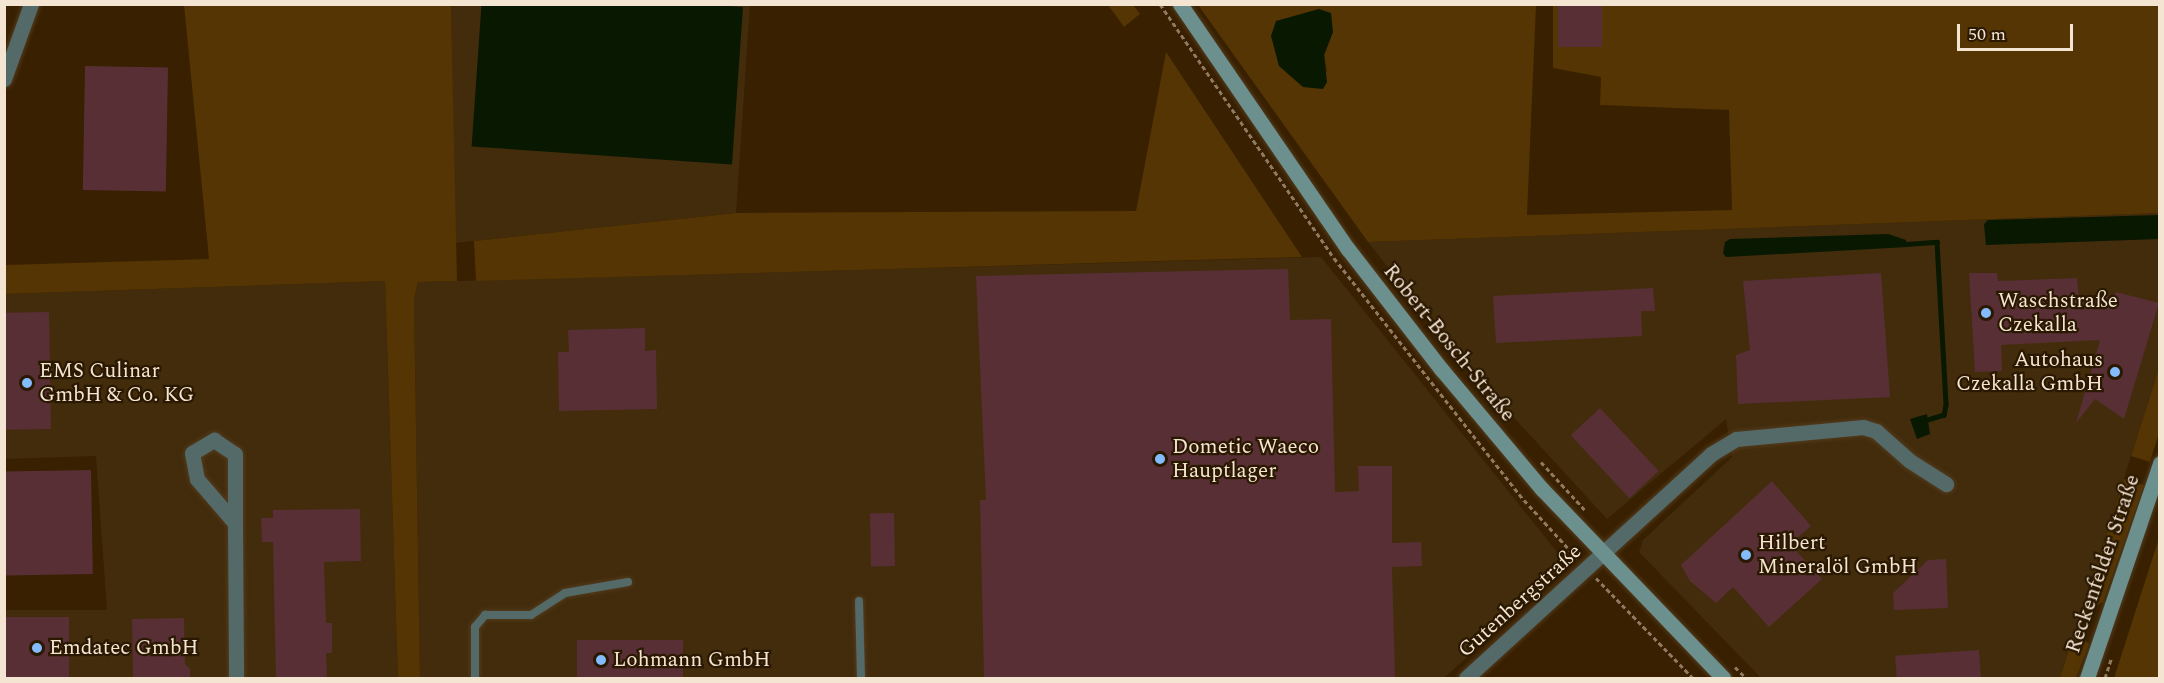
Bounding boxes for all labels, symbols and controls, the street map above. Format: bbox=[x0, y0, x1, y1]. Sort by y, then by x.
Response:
scale bar bbox=[1960, 12, 2076, 50]
text: 50 m bbox=[1968, 21, 2006, 48]
street label: Robert-Bosch-Straße bbox=[1378, 259, 1520, 427]
place label: Waschstraße Czekalla bbox=[1998, 288, 2118, 338]
marker: Waschstraße Czekalla bbox=[1979, 306, 1993, 320]
place label: Autohaus Czekalla GmbH bbox=[1956, 347, 2103, 397]
place label: EMS Culinar GmbH & Co. KG bbox=[39, 358, 194, 408]
marker: Autohaus Czekalla GmbH bbox=[2108, 365, 2122, 379]
marker: EMS Culinar GmbH & Co. KG bbox=[20, 376, 34, 390]
place label: Dometic Waeco Hauptlager bbox=[1172, 434, 1319, 484]
marker: Dometic Waeco Hauptlager bbox=[1153, 452, 1167, 466]
street label: Reckenfelder Straße bbox=[2061, 471, 2145, 657]
place label: Hilbert Mineralöl GmbH bbox=[1758, 530, 1917, 580]
street label: Gutenbergstraße bbox=[1453, 539, 1587, 663]
marker: Hilbert Mineralöl GmbH bbox=[1739, 548, 1753, 562]
place label: Emdatec GmbH bbox=[49, 635, 198, 661]
marker: Emdatec GmbH bbox=[30, 641, 44, 655]
place label: Lohmann GmbH bbox=[613, 647, 770, 673]
marker: Lohmann GmbH bbox=[594, 653, 608, 667]

